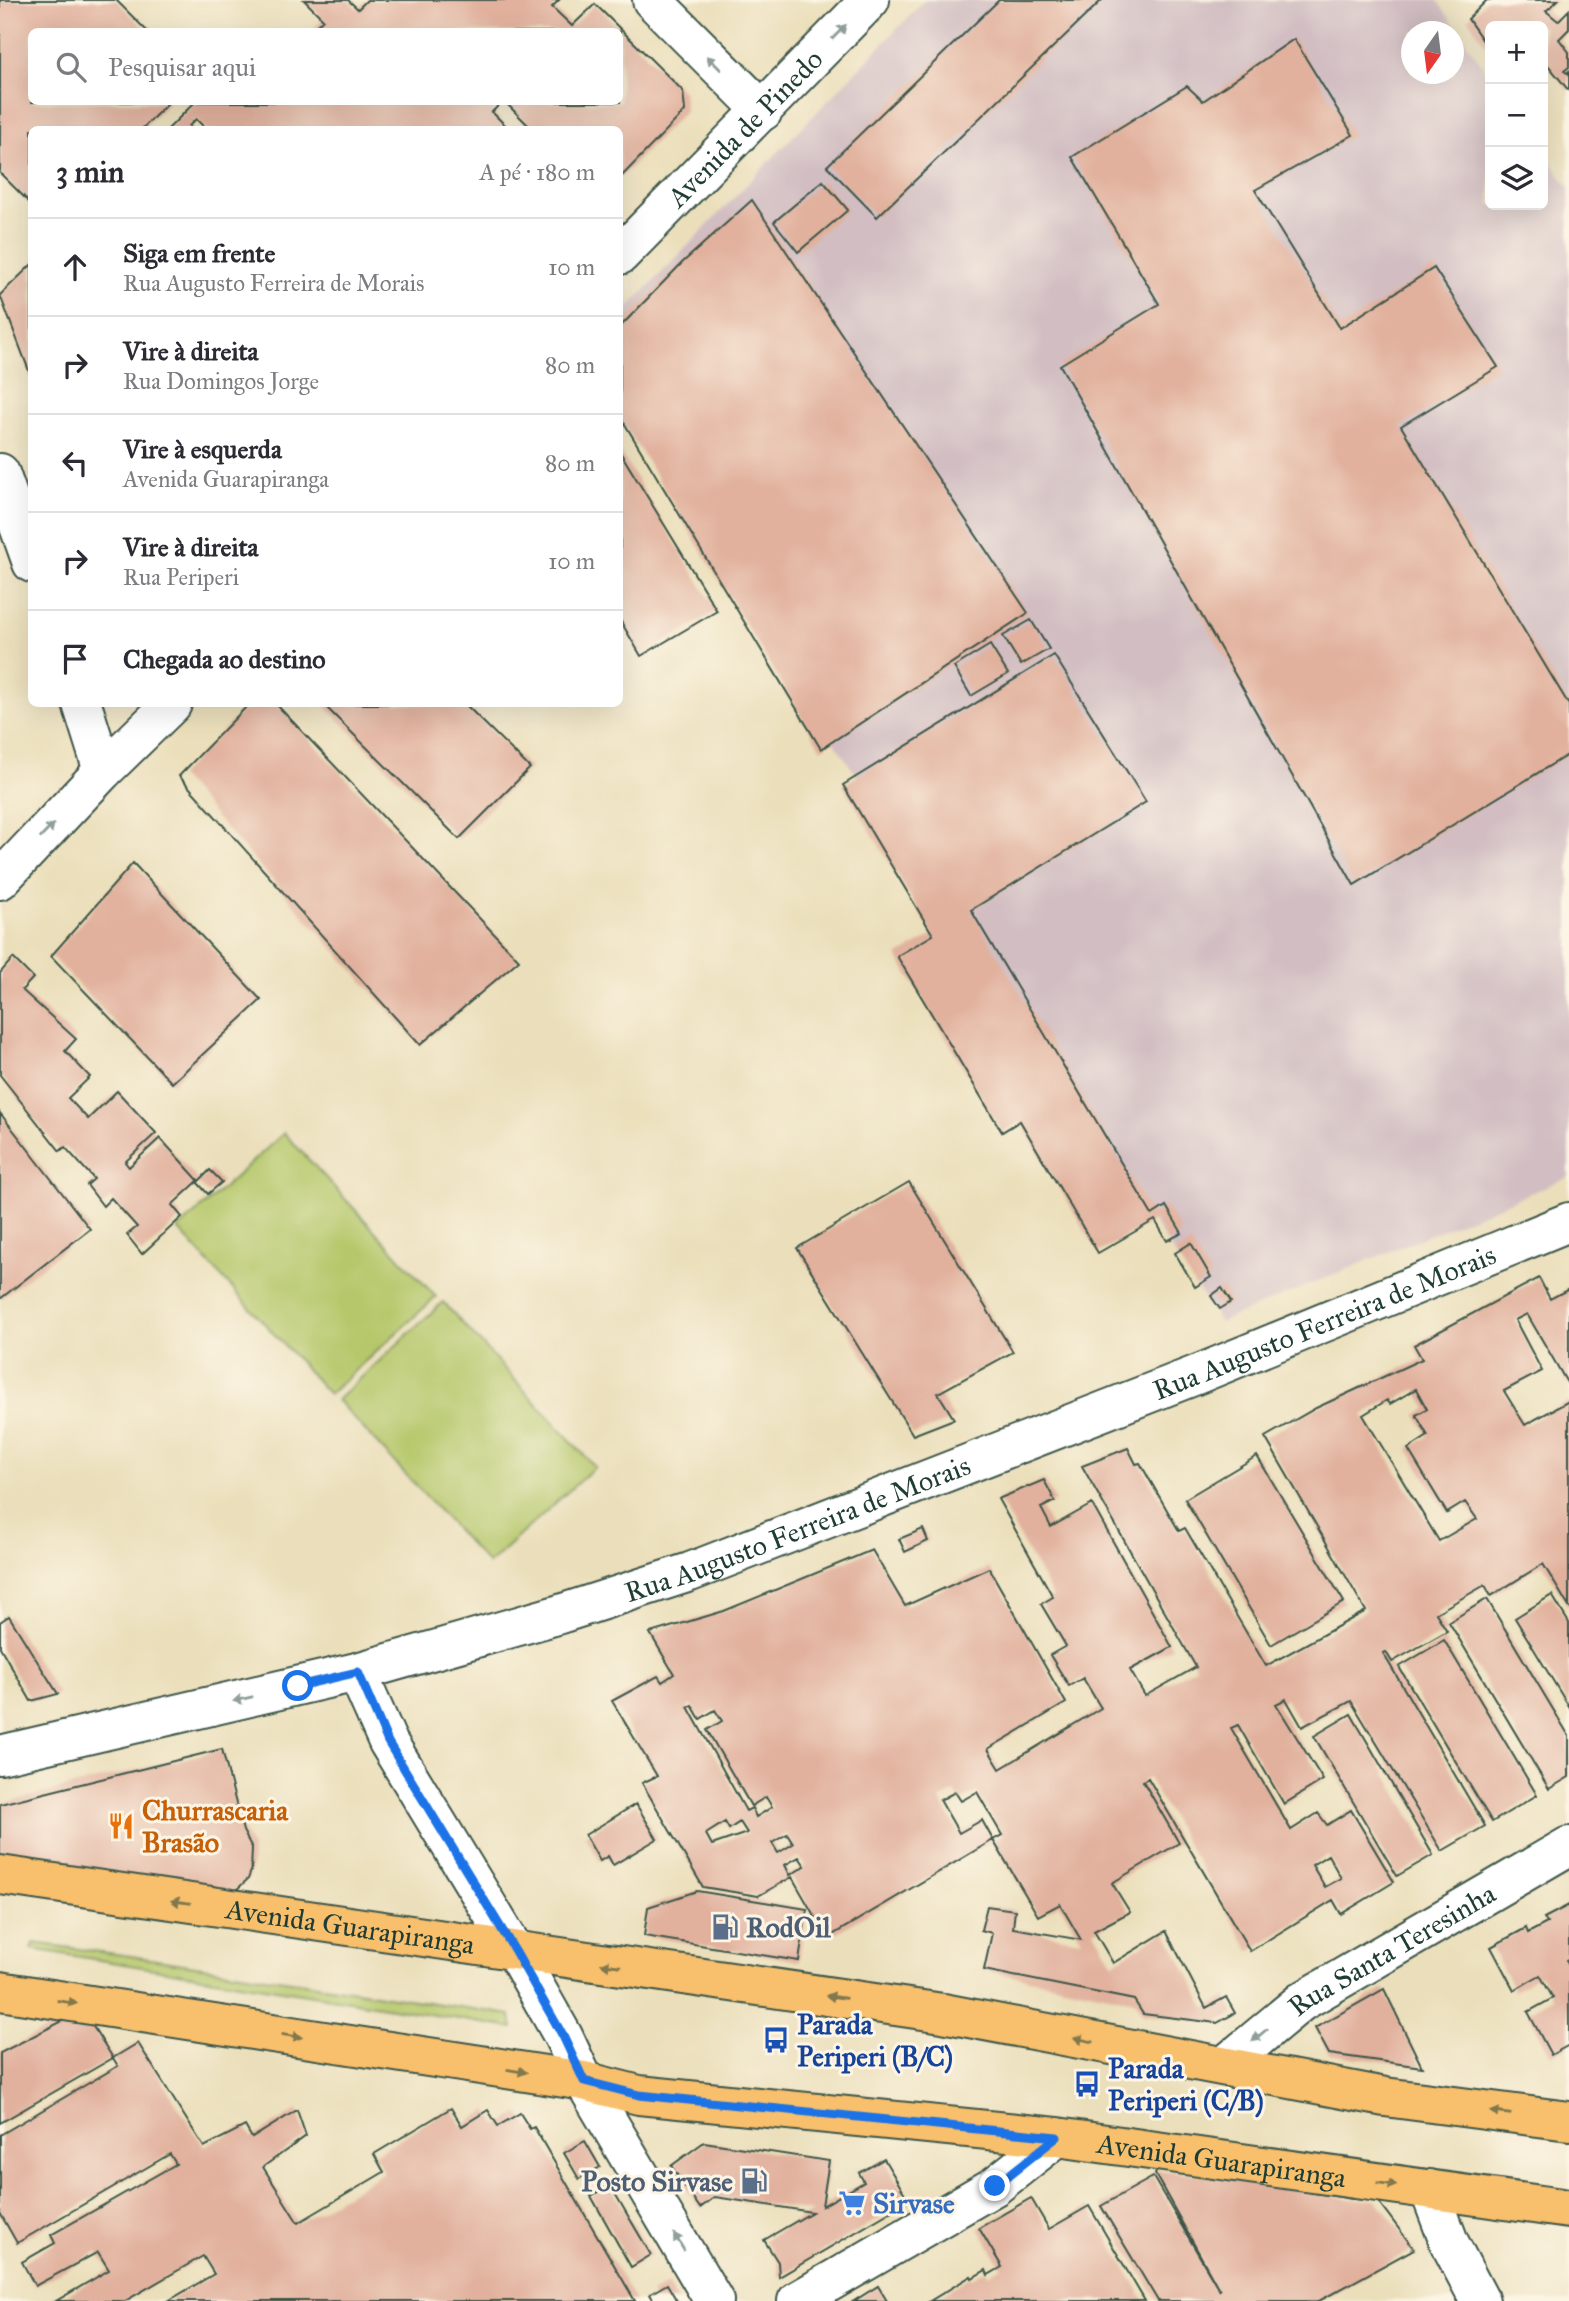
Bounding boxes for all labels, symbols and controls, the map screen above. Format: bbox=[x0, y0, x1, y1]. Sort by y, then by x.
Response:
north arrow bbox=[1401, 21, 1464, 84]
map controls bbox=[1485, 21, 1548, 210]
button: + bbox=[1485, 21, 1548, 84]
one-way arrow bbox=[831, 24, 847, 41]
search box bbox=[28, 28, 623, 105]
street label: Avenida de Pinedo bbox=[659, 42, 830, 215]
icon: search bbox=[52, 48, 90, 86]
text: Pesquisar aqui bbox=[108, 51, 256, 83]
one-way arrow bbox=[706, 54, 723, 71]
button: − bbox=[1485, 84, 1548, 147]
button: layers bbox=[1485, 147, 1548, 210]
text: 3 min bbox=[56, 154, 124, 190]
text: A pé · 180 m bbox=[480, 158, 595, 186]
text: Siga em frente bbox=[123, 237, 275, 269]
icon: ahead bbox=[56, 248, 94, 286]
text: 10 m bbox=[548, 253, 595, 281]
text: Rua Augusto Ferreira de Morais bbox=[123, 269, 425, 297]
text: Vire à direita bbox=[123, 335, 259, 367]
icon: right bbox=[56, 346, 94, 384]
text: 80 m bbox=[545, 351, 595, 379]
text: Rua Domingos Jorge bbox=[123, 367, 319, 395]
text: Vire à esquerda bbox=[123, 433, 282, 465]
icon: left bbox=[56, 444, 94, 482]
text: 80 m bbox=[545, 449, 595, 477]
text: Avenida Guarapiranga bbox=[123, 465, 329, 493]
text: Vire à direita bbox=[123, 531, 259, 563]
icon: right bbox=[56, 542, 94, 580]
text: 10 m bbox=[548, 547, 595, 575]
text: Rua Periperi bbox=[123, 563, 239, 591]
icon: arrive bbox=[56, 640, 94, 678]
text: Chegada ao destino bbox=[123, 643, 326, 675]
one-way arrow bbox=[39, 823, 55, 840]
street label: Rua Augusto Ferreira de Morais bbox=[1148, 1237, 1501, 1408]
street label: Rua Augusto Ferreira de Morais bbox=[620, 1448, 975, 1610]
route start bbox=[282, 1670, 313, 1701]
one-way arrow bbox=[232, 1693, 254, 1704]
place label: Churrascaria Brasão bbox=[142, 1793, 289, 1860]
restaurant icon: Churrascaria Brasão bbox=[106, 1811, 136, 1841]
street label: Rua Santa Teresinha bbox=[1281, 1876, 1502, 2024]
street label: Avenida Guarapiranga bbox=[223, 1891, 477, 1962]
one-way arrow bbox=[169, 1896, 191, 1907]
place label: RodOil bbox=[746, 1910, 831, 1945]
fuel station icon: RodOil bbox=[710, 1912, 740, 1942]
one-way arrow bbox=[600, 1960, 622, 1971]
one-way arrow bbox=[825, 1992, 847, 2003]
one-way arrow bbox=[57, 1997, 79, 2008]
place label: Parada Periperi (B/C) bbox=[797, 2007, 953, 2074]
bus stop icon: Parada Periperi (B/C) bbox=[761, 2025, 791, 2055]
one-way arrow bbox=[1252, 2027, 1269, 2042]
one-way arrow bbox=[281, 2031, 303, 2042]
one-way arrow bbox=[1073, 2034, 1095, 2045]
place label: Parada Periperi (C/B) bbox=[1108, 2051, 1264, 2118]
one-way arrow bbox=[506, 2066, 528, 2077]
bus stop icon: Parada Periperi (C/B) bbox=[1072, 2069, 1102, 2099]
one-way arrow bbox=[1490, 2108, 1512, 2119]
street label: Avenida Guarapiranga bbox=[1094, 2126, 1348, 2195]
place label: Posto Sirvase bbox=[581, 2164, 733, 2199]
fuel station icon: Posto Sirvase bbox=[739, 2166, 769, 2196]
route end bbox=[979, 2170, 1010, 2201]
one-way arrow bbox=[1377, 2178, 1399, 2189]
place label: Sirvase bbox=[873, 2186, 955, 2221]
supermarket icon: Sirvase bbox=[837, 2188, 867, 2218]
one-way arrow bbox=[673, 2233, 686, 2252]

